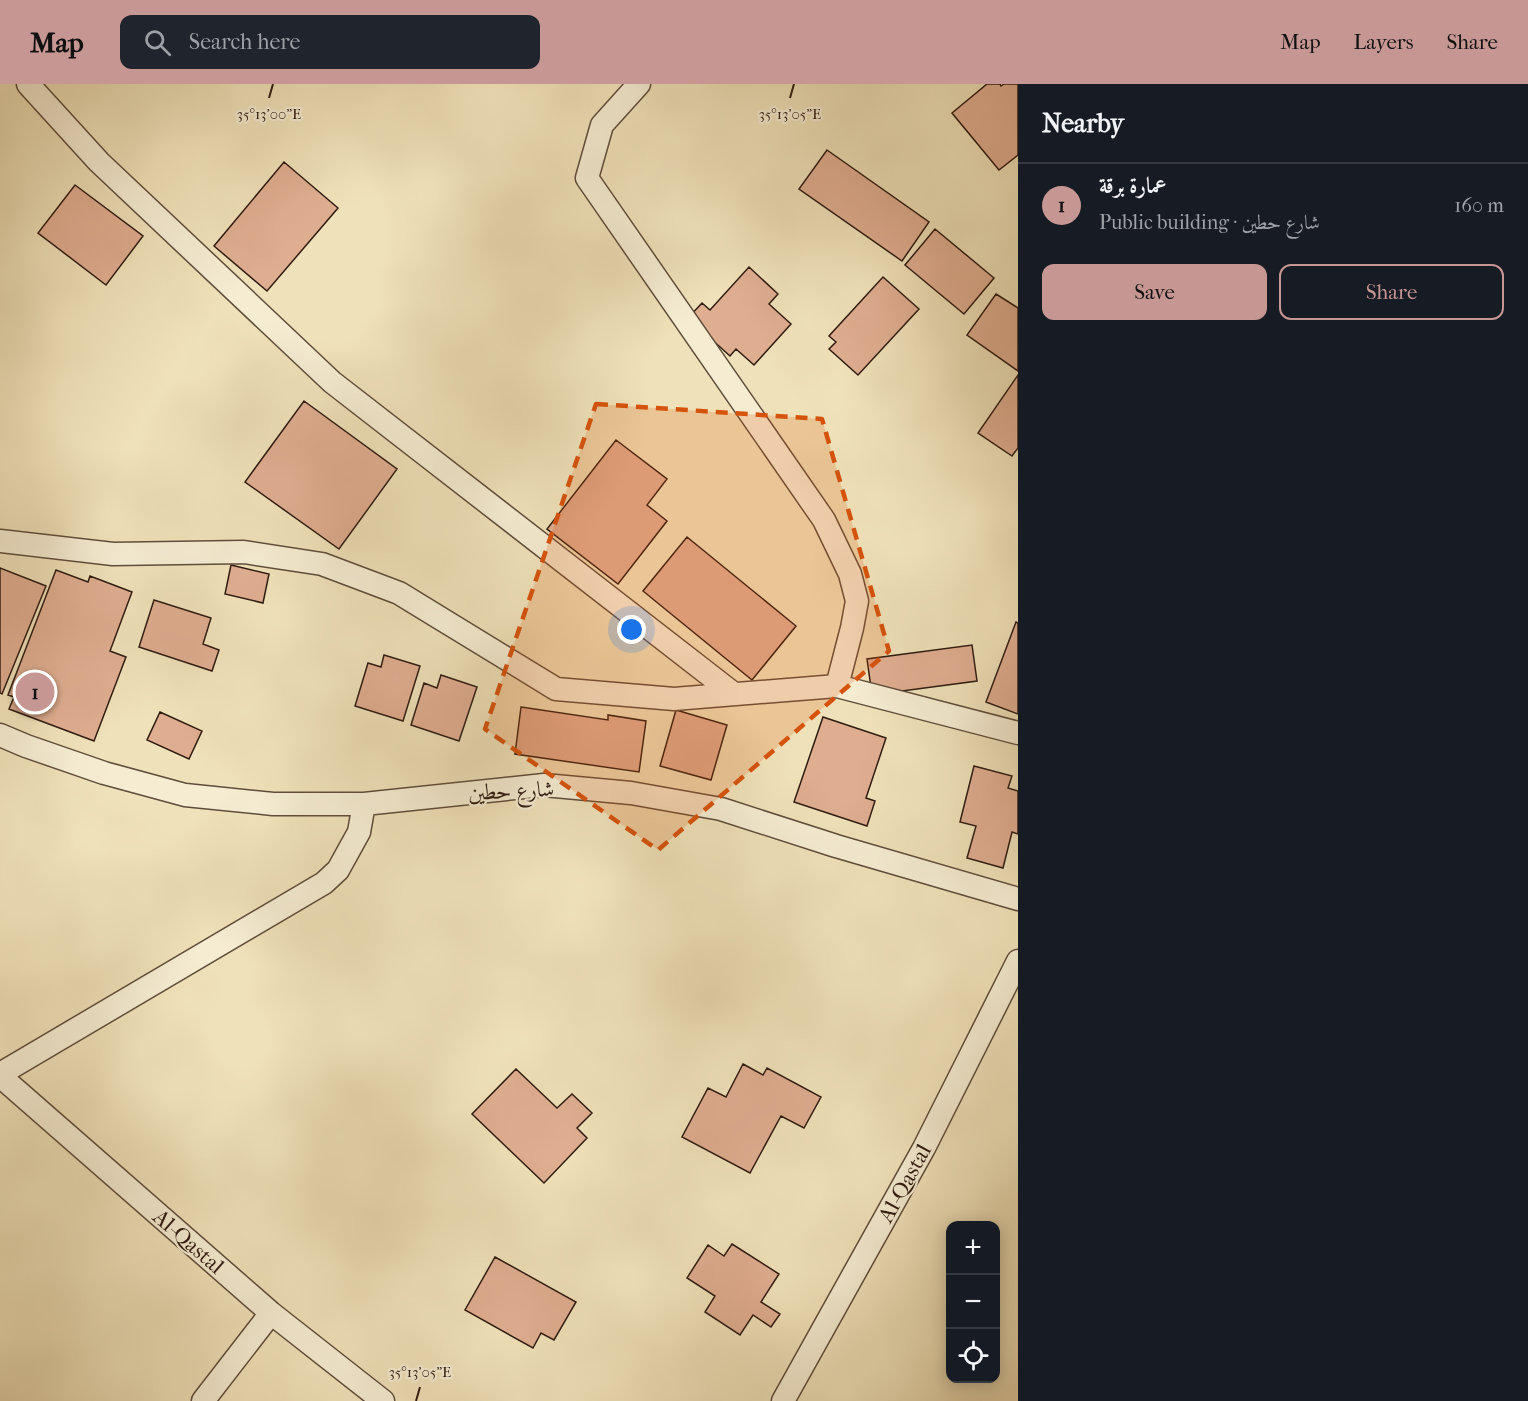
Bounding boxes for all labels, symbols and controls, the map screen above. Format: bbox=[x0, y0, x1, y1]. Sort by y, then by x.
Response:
search box bbox=[120, 15, 540, 69]
text: Map bbox=[30, 26, 84, 59]
icon: search bbox=[141, 26, 174, 59]
text: Search here bbox=[189, 29, 300, 55]
text: Map bbox=[1280, 30, 1321, 54]
text: Layers bbox=[1354, 30, 1413, 54]
text: Share bbox=[1446, 30, 1498, 54]
text: 35°13'00"E bbox=[237, 105, 301, 123]
text: 35°13'05"E bbox=[759, 105, 821, 123]
text: Nearby bbox=[1042, 108, 1124, 139]
text: عمارة برقة bbox=[1099, 173, 1167, 199]
text: 1 bbox=[1058, 194, 1065, 217]
text: 160 m bbox=[1454, 194, 1504, 217]
text: Public building · شارع حطين bbox=[1099, 211, 1320, 234]
button: Save bbox=[1042, 264, 1267, 320]
button: Share bbox=[1279, 264, 1504, 320]
your location bbox=[617, 615, 646, 644]
pin: 1 bbox=[15, 670, 54, 714]
street label: شارع حطين bbox=[467, 776, 555, 811]
street label: Al-Qastal bbox=[872, 1140, 937, 1228]
street label: Al-Qastal bbox=[147, 1203, 229, 1280]
map controls bbox=[946, 1221, 1000, 1383]
button: + bbox=[946, 1221, 1000, 1275]
button: − bbox=[946, 1275, 1000, 1329]
button: locate bbox=[946, 1329, 1000, 1383]
text: 35°13'05"E bbox=[389, 1363, 451, 1381]

